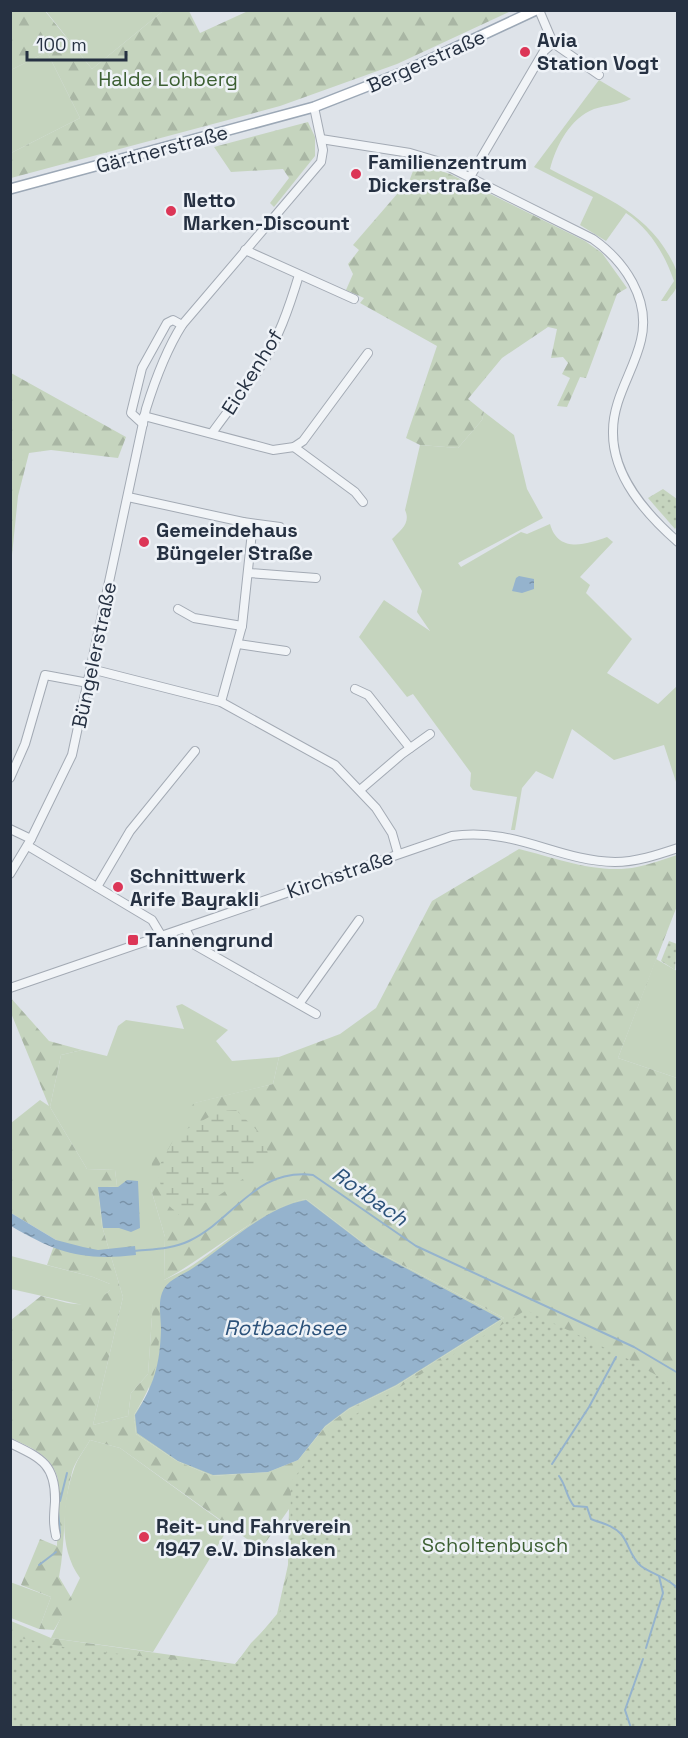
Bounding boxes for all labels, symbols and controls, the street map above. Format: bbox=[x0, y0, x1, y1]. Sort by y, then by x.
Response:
street label: Bergerstraße bbox=[363, 23, 489, 99]
scale bar bbox=[27, 24, 126, 62]
place label: Avia Station Vogt bbox=[537, 27, 659, 76]
text: 100 m bbox=[36, 33, 87, 56]
marker: Avia Station Vogt bbox=[518, 45, 532, 59]
park label: Halde Lohberg bbox=[98, 66, 238, 92]
street label: Gärtnerstraße bbox=[93, 119, 231, 179]
place label: Familienzentrum Dickerstraße bbox=[368, 149, 527, 198]
marker: Familienzentrum Dickerstraße bbox=[349, 167, 363, 181]
place label: Netto Marken-Discount bbox=[183, 187, 350, 236]
marker: Netto Marken-Discount bbox=[164, 204, 178, 218]
street label: Eickenhof bbox=[216, 324, 288, 419]
place label: Gemeindehaus Büngeler Straße bbox=[156, 517, 313, 566]
marker: Gemeindehaus Büngeler Straße bbox=[137, 535, 151, 549]
street label: Büngelerstraße bbox=[66, 579, 122, 731]
street label: Kirchstraße bbox=[283, 844, 397, 904]
place label: Schnittwerk Arife Bayrakli bbox=[130, 863, 259, 912]
marker: Schnittwerk Arife Bayrakli bbox=[111, 880, 125, 894]
place label: Tannengrund bbox=[145, 927, 273, 953]
marker: Tannengrund bbox=[126, 933, 140, 947]
water label: Rotbach bbox=[327, 1160, 414, 1232]
water label: Rotbachsee bbox=[224, 1314, 348, 1341]
place label: Reit- und Fahrverein 1947 e.V. Dinslaken bbox=[156, 1513, 351, 1562]
marker: Reit- und Fahrverein 1947 e.V. Dinslaken bbox=[137, 1530, 151, 1544]
park label: Scholtenbusch bbox=[422, 1532, 568, 1558]

